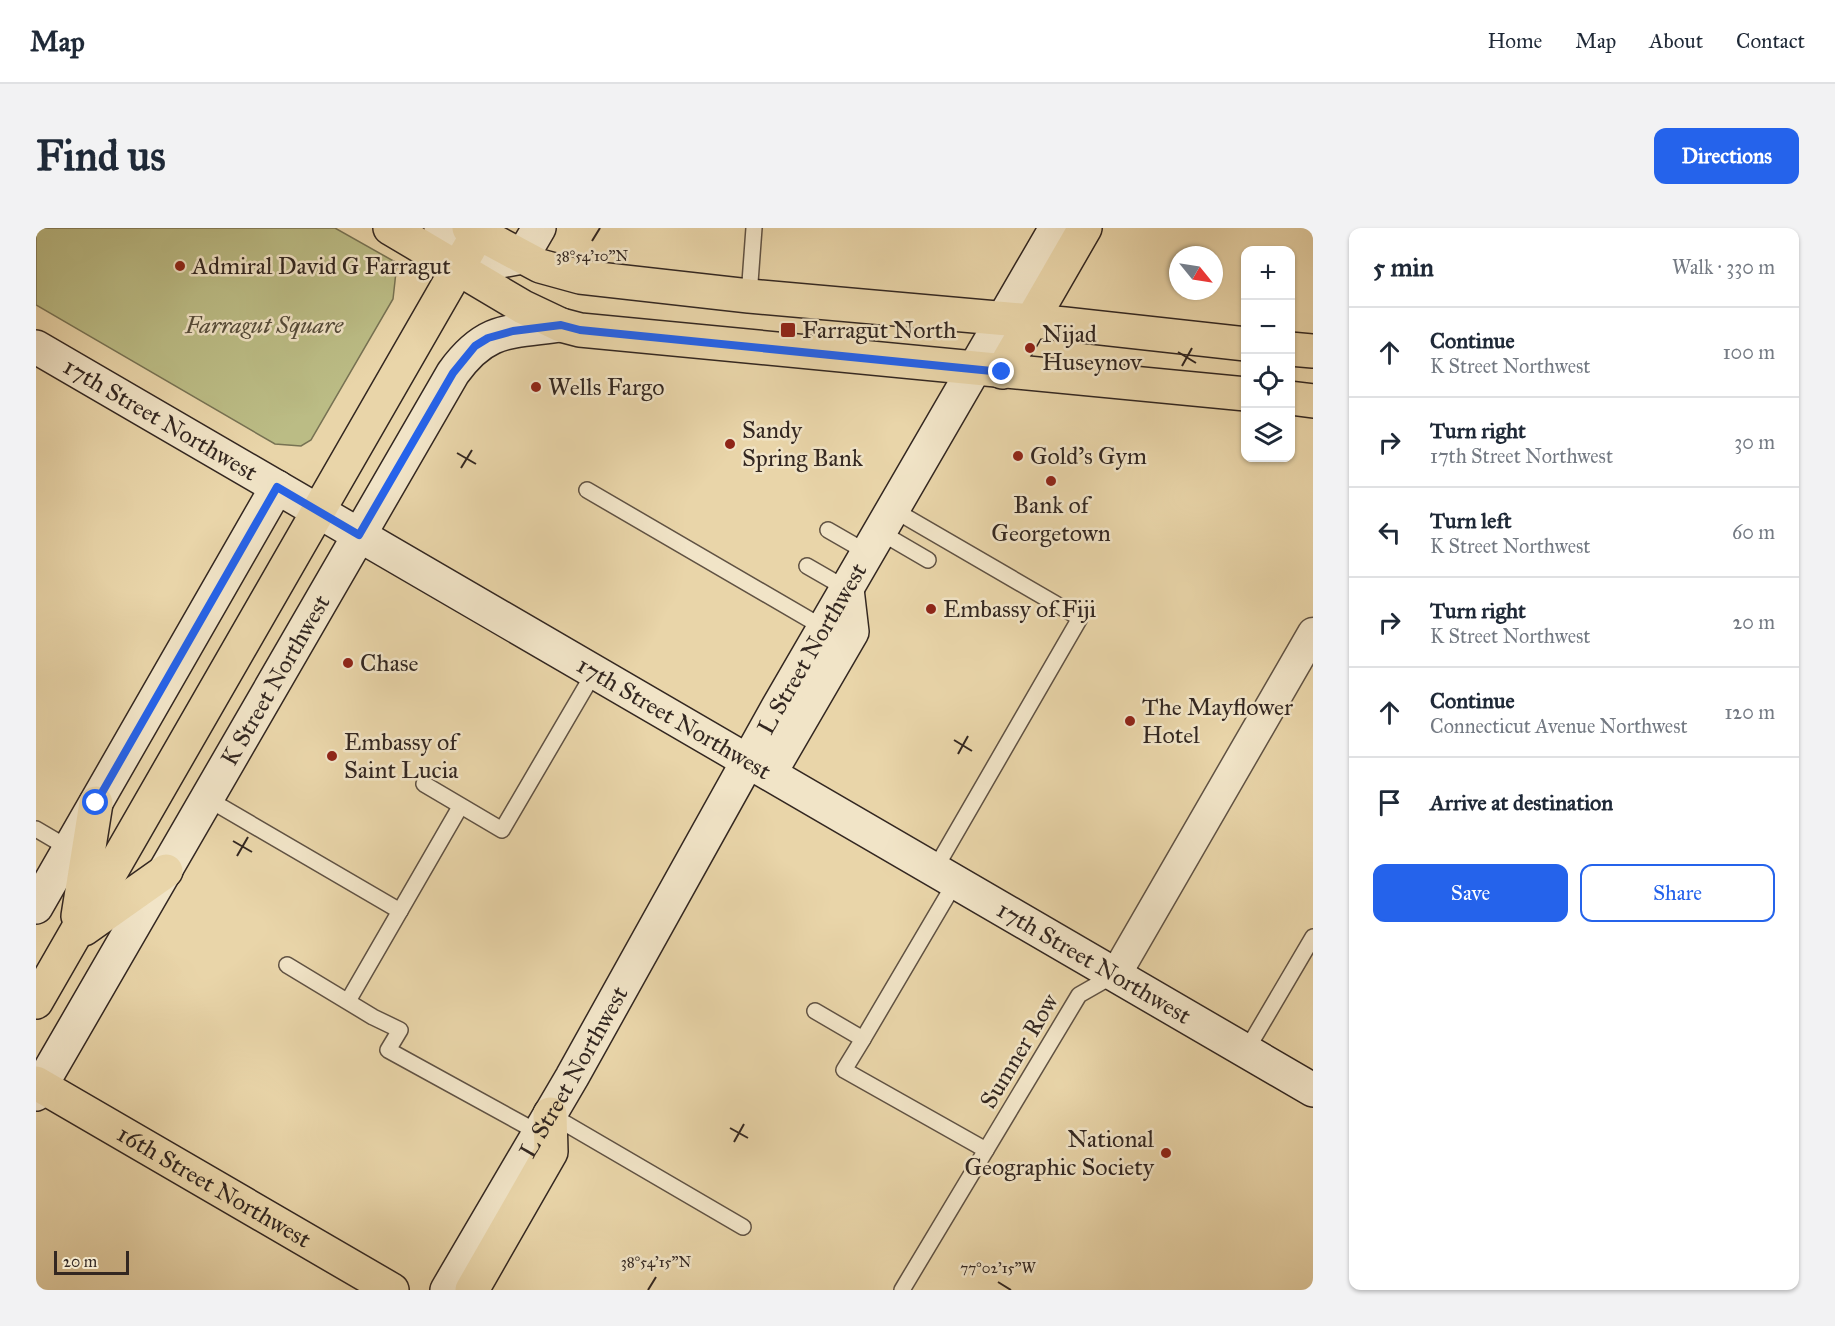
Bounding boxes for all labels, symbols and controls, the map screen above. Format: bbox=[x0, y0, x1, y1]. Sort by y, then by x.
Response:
text: Map bbox=[30, 24, 85, 59]
text: Home bbox=[1487, 28, 1542, 54]
text: Map bbox=[1575, 28, 1616, 54]
text: About bbox=[1649, 28, 1703, 54]
text: Contact bbox=[1736, 28, 1805, 54]
button: Directions bbox=[1654, 128, 1799, 184]
text: Find us bbox=[36, 130, 166, 182]
north arrow bbox=[1169, 246, 1223, 300]
map controls bbox=[1241, 246, 1295, 462]
button: + bbox=[1241, 246, 1295, 300]
text: 38°54'10"N bbox=[556, 247, 628, 265]
place label: Admiral David G Farragut bbox=[191, 251, 451, 281]
text: 5 min bbox=[1373, 251, 1434, 283]
text: Walk · 330 m bbox=[1672, 255, 1775, 279]
marker: Admiral David G Farragut bbox=[173, 259, 187, 273]
button: − bbox=[1241, 300, 1295, 354]
park label: Farragut Square bbox=[184, 310, 344, 340]
place label: Farragut North bbox=[802, 315, 956, 345]
place label: Nijad Huseynov bbox=[1042, 319, 1143, 377]
marker: Farragut North bbox=[779, 321, 797, 339]
text: Continue bbox=[1430, 327, 1515, 354]
icon: ahead bbox=[1373, 336, 1406, 369]
text: 100 m bbox=[1723, 340, 1775, 364]
marker: Nijad Huseynov bbox=[1023, 341, 1037, 355]
street label: 17th Street Northwest bbox=[58, 351, 263, 488]
button: locate bbox=[1241, 354, 1295, 408]
text: K Street Northwest bbox=[1430, 354, 1590, 378]
route end bbox=[988, 358, 1014, 384]
place label: Wells Fargo bbox=[548, 372, 664, 402]
marker: Wells Fargo bbox=[529, 380, 543, 394]
button: layers bbox=[1241, 408, 1295, 462]
place label: Sandy Spring Bank bbox=[742, 415, 864, 473]
text: Turn right bbox=[1430, 417, 1526, 444]
icon: right bbox=[1373, 426, 1406, 459]
text: 30 m bbox=[1734, 430, 1775, 454]
marker: Sandy Spring Bank bbox=[723, 437, 737, 451]
place label: Gold's Gym bbox=[1030, 441, 1147, 471]
text: 17th Street Northwest bbox=[1430, 444, 1613, 468]
marker: Gold's Gym bbox=[1011, 449, 1025, 463]
marker: Bank of Georgetown bbox=[1044, 474, 1058, 488]
place label: Bank of Georgetown bbox=[991, 490, 1111, 548]
text: Turn left bbox=[1430, 507, 1512, 534]
icon: left bbox=[1373, 516, 1406, 549]
text: 60 m bbox=[1732, 520, 1775, 544]
text: K Street Northwest bbox=[1430, 534, 1590, 558]
street label: L Street Northwest bbox=[751, 557, 874, 740]
street label: K Street Northwest bbox=[214, 589, 337, 771]
place label: Embassy of Fiji bbox=[943, 594, 1097, 624]
text: Turn right bbox=[1430, 597, 1526, 624]
marker: Embassy of Fiji bbox=[924, 602, 938, 616]
icon: right bbox=[1373, 606, 1406, 639]
text: 20 m bbox=[1732, 610, 1775, 634]
text: K Street Northwest bbox=[1430, 624, 1590, 648]
place label: Chase bbox=[360, 648, 419, 678]
street label: 17th Street Northwest bbox=[571, 650, 777, 787]
marker: Chase bbox=[341, 656, 355, 670]
text: Continue bbox=[1430, 687, 1515, 714]
place label: The Mayflower Hotel bbox=[1142, 692, 1293, 750]
icon: ahead bbox=[1373, 696, 1406, 729]
text: 120 m bbox=[1724, 700, 1775, 724]
marker: The Mayflower Hotel bbox=[1123, 714, 1137, 728]
text: Connecticut Avenue Northwest bbox=[1430, 714, 1688, 738]
place label: Embassy of Saint Lucia bbox=[344, 727, 461, 785]
marker: Embassy of Saint Lucia bbox=[325, 749, 339, 763]
icon: arrive bbox=[1373, 786, 1406, 819]
route start bbox=[82, 789, 108, 815]
text: Arrive at destination bbox=[1430, 789, 1613, 816]
button: Save bbox=[1373, 864, 1568, 922]
button: Share bbox=[1580, 864, 1775, 922]
street label: 17th Street Northwest bbox=[991, 894, 1197, 1031]
street label: L Street Northwest bbox=[513, 980, 635, 1164]
street label: Sumner Row bbox=[973, 987, 1066, 1114]
street label: 16th Street Northwest bbox=[112, 1119, 317, 1255]
place label: National Geographic Society bbox=[964, 1124, 1155, 1182]
marker: National Geographic Society bbox=[1159, 1146, 1173, 1160]
scale bar bbox=[54, 1248, 129, 1276]
text: 20 m bbox=[63, 1252, 97, 1271]
text: 38°54'15"N bbox=[621, 1253, 692, 1271]
text: 77°02'15"W bbox=[960, 1259, 1036, 1277]

